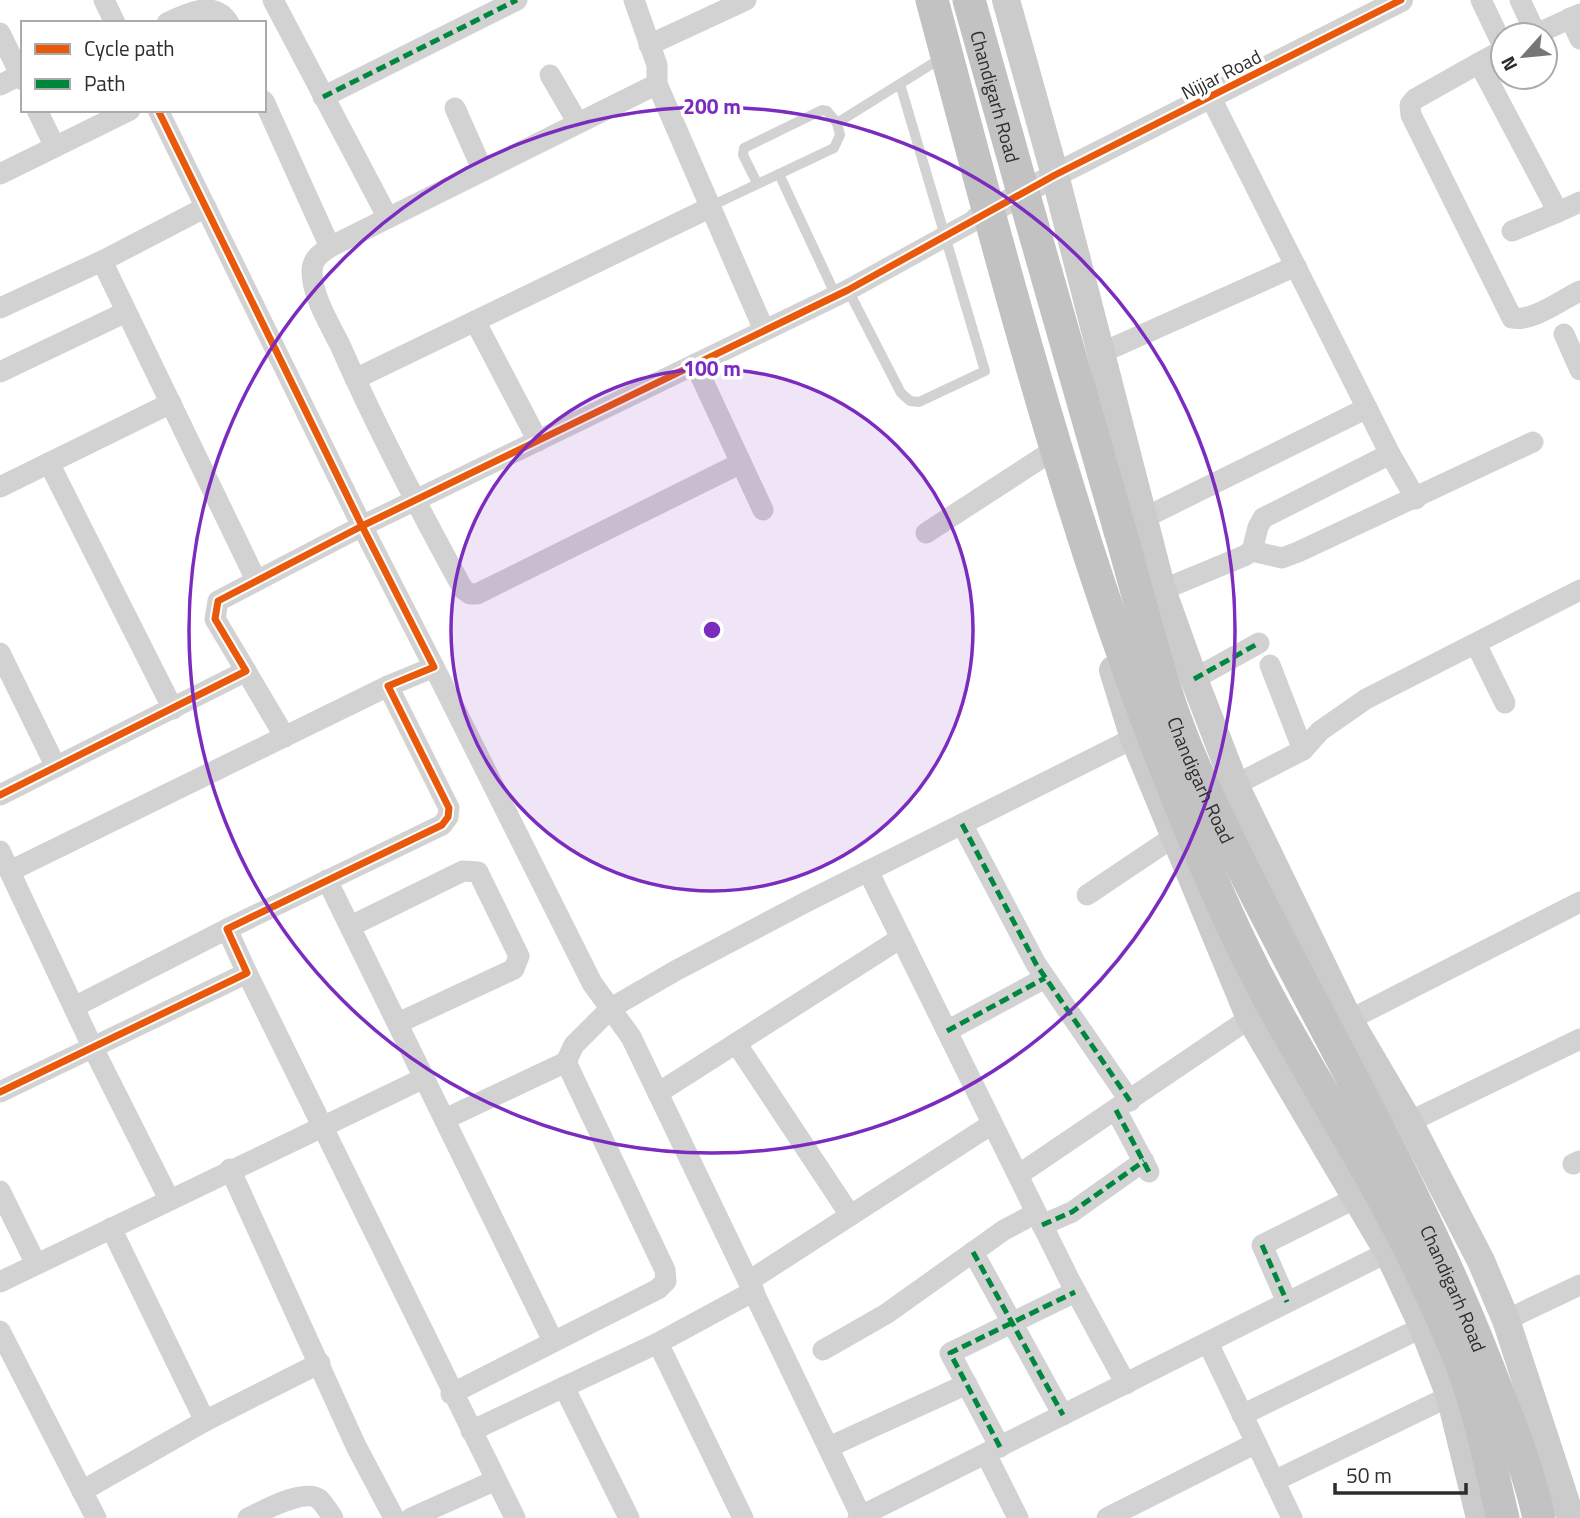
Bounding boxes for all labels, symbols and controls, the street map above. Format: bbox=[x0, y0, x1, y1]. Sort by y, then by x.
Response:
legend bbox=[21, 21, 266, 112]
north arrow bbox=[1489, 21, 1559, 91]
street label: Chandigarh Road bbox=[964, 27, 1028, 166]
text: Cycle path bbox=[84, 32, 175, 64]
street label: Nijjar Road bbox=[1176, 41, 1266, 107]
text: N bbox=[1492, 51, 1524, 76]
text: Path bbox=[84, 67, 126, 99]
text: 200 m bbox=[683, 90, 741, 122]
text: 100 m bbox=[683, 352, 741, 384]
centre of rings bbox=[700, 618, 724, 642]
street label: Chandigarh Road bbox=[1161, 712, 1243, 848]
street label: Chandigarh Road bbox=[1414, 1220, 1495, 1356]
scale bar bbox=[1335, 1452, 1466, 1496]
text: 50 m bbox=[1346, 1459, 1392, 1491]

